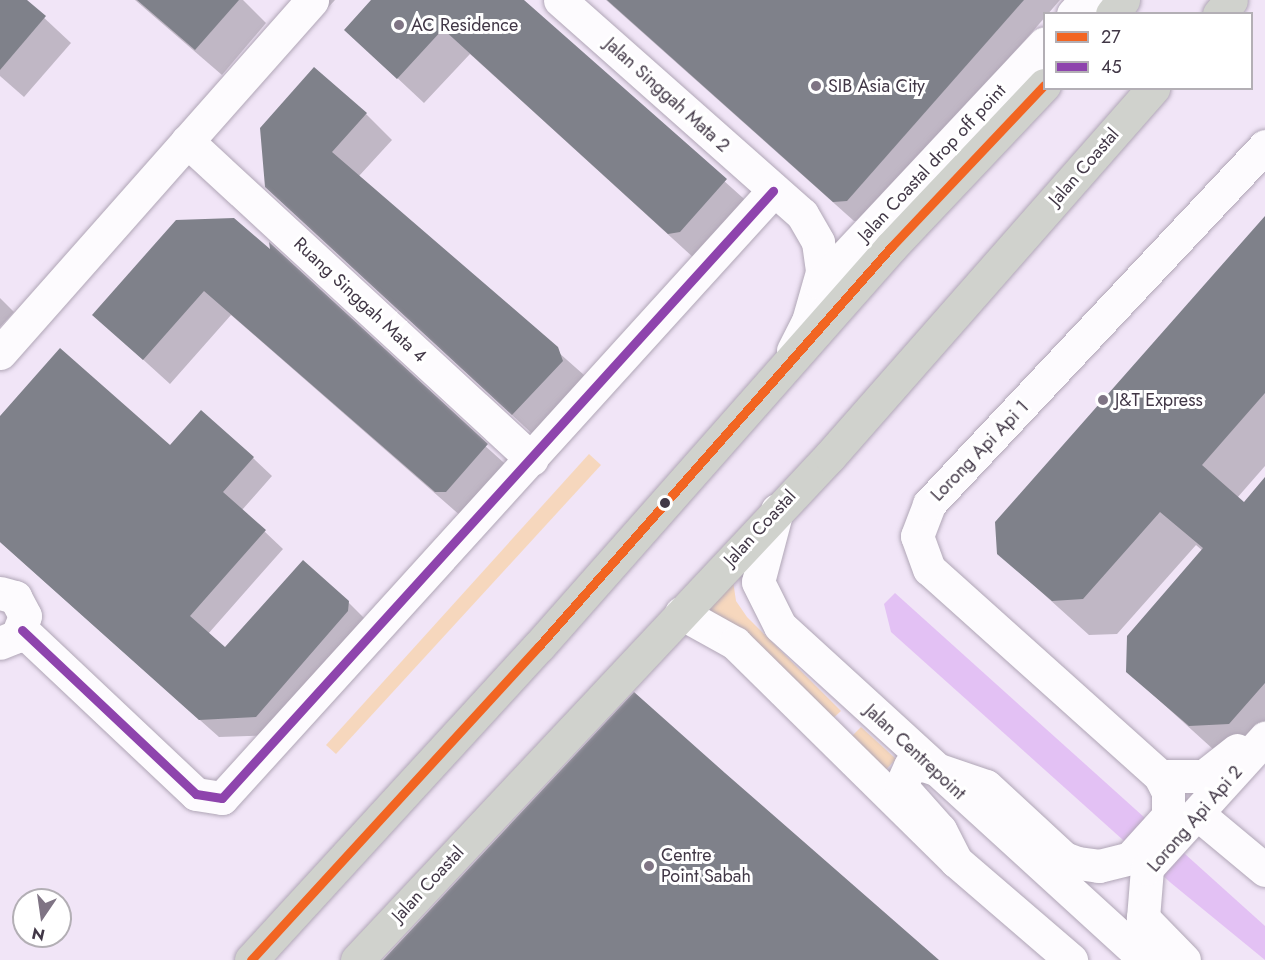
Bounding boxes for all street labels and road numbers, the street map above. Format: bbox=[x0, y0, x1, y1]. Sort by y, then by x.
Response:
street label: Jalan Singgah Mata 2 bbox=[600, 33, 734, 157]
street label: Jalan Coastal drop off point bbox=[854, 80, 1010, 246]
street label: Jalan Coastal bbox=[1044, 124, 1124, 210]
street label: Ruang Singgah Mata 4 bbox=[289, 233, 431, 367]
street label: Lorong Api Api 1 bbox=[927, 396, 1033, 506]
street label: Jalan Coastal bbox=[719, 486, 801, 570]
street label: Jalan Centrepoint bbox=[860, 700, 970, 804]
street label: Lorong Api Api 2 bbox=[1143, 762, 1247, 876]
street label: Jalan Coastal bbox=[387, 842, 469, 926]

